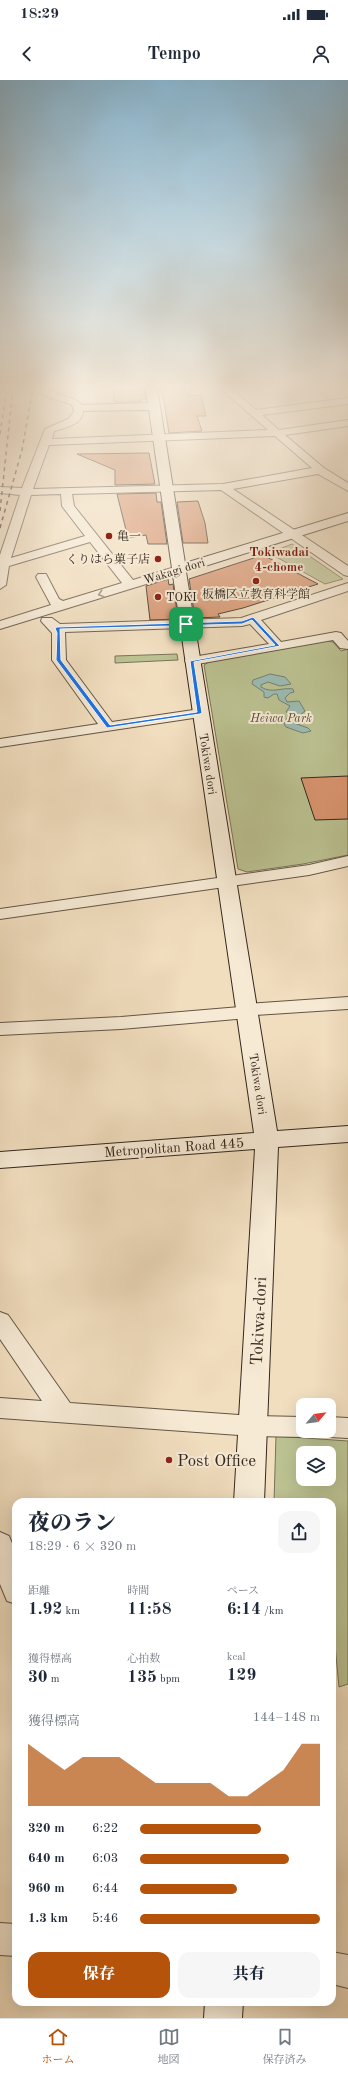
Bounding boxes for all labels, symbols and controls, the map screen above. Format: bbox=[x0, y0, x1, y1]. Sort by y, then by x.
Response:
text: 18:29 bbox=[20, 7, 59, 22]
icon: back bbox=[16, 43, 38, 65]
icon: person bbox=[310, 43, 332, 65]
text: Tempo bbox=[147, 45, 201, 63]
place label: 亀一 bbox=[117, 529, 141, 543]
marker: 亀一 bbox=[104, 531, 114, 541]
district label: Tokiwadai 4-chome bbox=[249, 546, 309, 574]
place label: くりはら菓子店 bbox=[66, 552, 150, 566]
marker: くりはら菓子店 bbox=[153, 554, 163, 564]
street label: Wakagi dori bbox=[142, 557, 206, 587]
marker: 板橋区立教育科学館 bbox=[251, 576, 261, 586]
place label: 板橋区立教育科学館 bbox=[202, 587, 310, 601]
one-way arrow bbox=[98, 589, 105, 598]
marker: TOKI bbox=[153, 592, 163, 602]
place label: TOKI bbox=[166, 592, 197, 604]
pin bbox=[169, 607, 203, 641]
icon: arrive bbox=[175, 613, 197, 635]
park label: Heiwa Park bbox=[249, 713, 312, 725]
street label: Tokiwa dori bbox=[196, 733, 218, 796]
street label: Tokiwa dori bbox=[246, 1053, 268, 1116]
street label: Metropolitan Road 445 bbox=[104, 1136, 245, 1160]
street label: Tokiwa-dori bbox=[249, 1276, 270, 1366]
north arrow bbox=[296, 1398, 336, 1438]
map controls bbox=[296, 1398, 336, 1486]
button: layers bbox=[296, 1446, 336, 1486]
place label: Post Office bbox=[177, 1453, 256, 1470]
marker: Post Office bbox=[164, 1455, 174, 1465]
button: share bbox=[278, 1511, 320, 1553]
text: 夜のラン bbox=[28, 1513, 116, 1535]
text: 18:29 · 6 × 320 m bbox=[28, 1540, 136, 1553]
text: 距離 bbox=[28, 1586, 50, 1597]
text: 時間 bbox=[127, 1586, 149, 1597]
text: ペース bbox=[227, 1586, 259, 1597]
text: 1.92 bbox=[28, 1601, 62, 1618]
text: 11:58 bbox=[127, 1601, 172, 1618]
text: 6:14 bbox=[227, 1601, 261, 1618]
text: km bbox=[62, 1606, 80, 1617]
text: /km bbox=[261, 1606, 283, 1617]
text: kcal bbox=[227, 1652, 246, 1663]
text: 獲得標高 bbox=[28, 1654, 72, 1665]
text: 心拍数 bbox=[127, 1654, 160, 1665]
text: 129 bbox=[227, 1667, 256, 1684]
text: 30 bbox=[28, 1669, 48, 1686]
text: 135 bbox=[127, 1669, 157, 1686]
text: m bbox=[48, 1674, 60, 1685]
text: bpm bbox=[157, 1674, 180, 1685]
text: 144–148 m bbox=[253, 1711, 320, 1724]
text: 獲得標高 bbox=[28, 1715, 80, 1728]
text: 320 m bbox=[28, 1822, 65, 1835]
text: 6:22 bbox=[92, 1822, 118, 1835]
text: 640 m bbox=[28, 1852, 65, 1865]
text: 6:03 bbox=[92, 1852, 118, 1865]
text: 960 m bbox=[28, 1882, 65, 1895]
text: 6:44 bbox=[92, 1882, 118, 1895]
text: 1.3 km bbox=[28, 1912, 68, 1925]
text: 5:46 bbox=[92, 1912, 118, 1925]
button: 保存 bbox=[28, 1952, 170, 1998]
button: 共有 bbox=[178, 1952, 320, 1998]
tab: ホーム bbox=[42, 2026, 75, 2068]
tab: 地図 bbox=[158, 2026, 180, 2068]
tab: 保存済み bbox=[263, 2026, 307, 2068]

